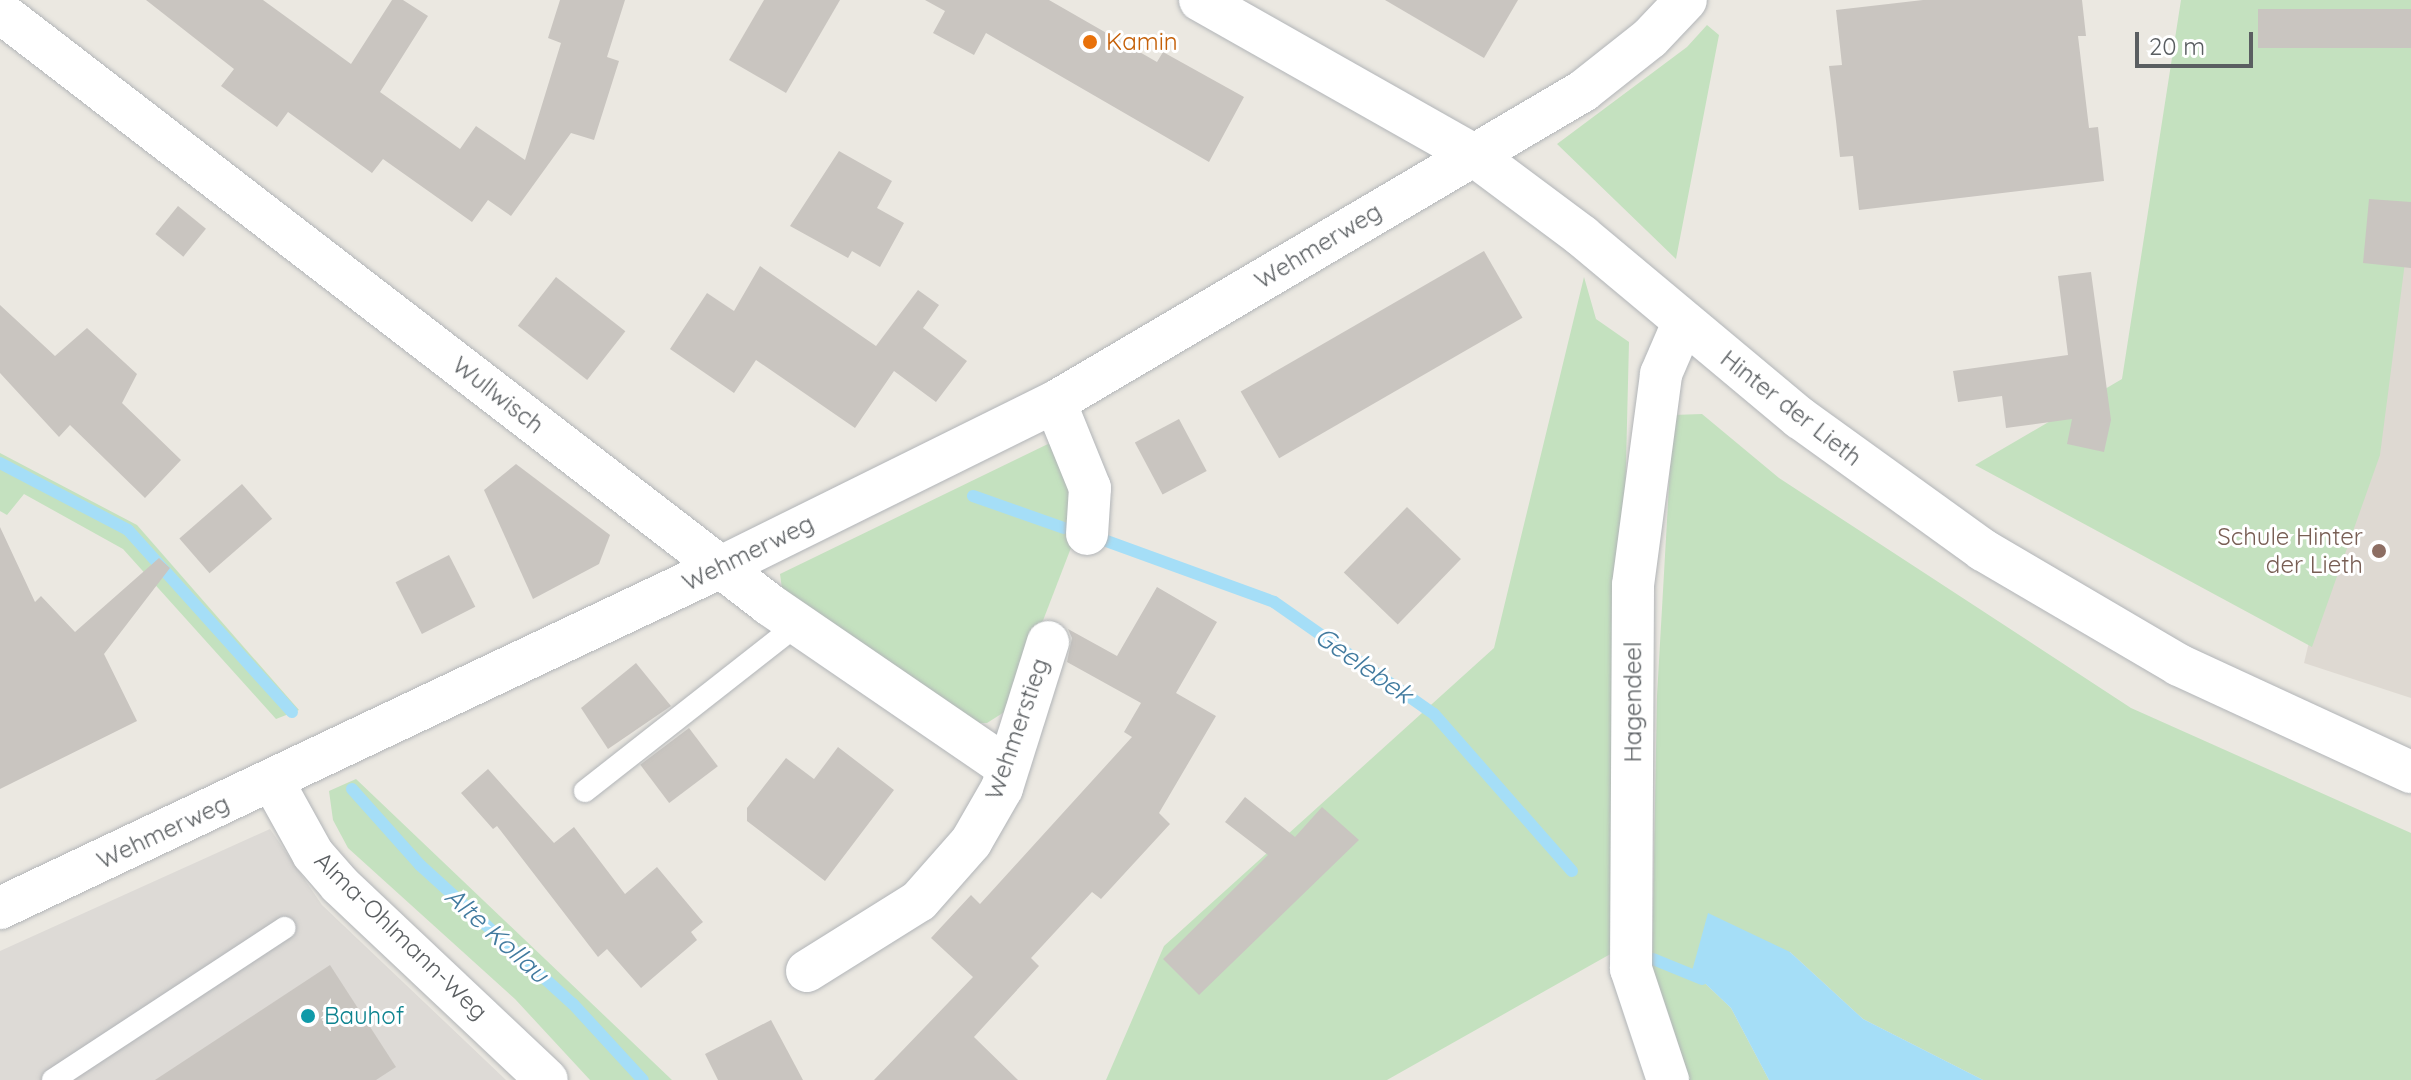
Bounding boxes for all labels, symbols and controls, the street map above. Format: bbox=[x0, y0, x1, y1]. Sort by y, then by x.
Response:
scale bar bbox=[2139, 16, 2257, 66]
place label: Kamin bbox=[1106, 28, 1178, 56]
text: 20 m bbox=[2149, 31, 2205, 61]
marker: Kamin bbox=[1081, 33, 1099, 51]
street label: Wehmerweg bbox=[1250, 197, 1386, 295]
street label: Hinter der Lieth bbox=[1715, 344, 1867, 472]
street label: Wullwisch bbox=[447, 350, 549, 440]
street label: Wehmerweg bbox=[678, 509, 818, 597]
place label: Schule Hinter der Lieth bbox=[2217, 523, 2363, 579]
marker: Schule Hinter der Lieth bbox=[2370, 542, 2388, 560]
water label: Geelebek bbox=[1309, 620, 1419, 710]
street label: Hagendeel bbox=[1619, 642, 1647, 762]
street label: Wehmerstieg bbox=[979, 655, 1055, 803]
street label: Wehmerweg bbox=[92, 789, 234, 875]
street label: Alma-Ohlmann-Weg bbox=[309, 846, 493, 1026]
water label: Alte Kollau bbox=[439, 881, 555, 989]
place label: Bauhof bbox=[324, 1002, 404, 1030]
marker: Bauhof bbox=[299, 1007, 317, 1025]

